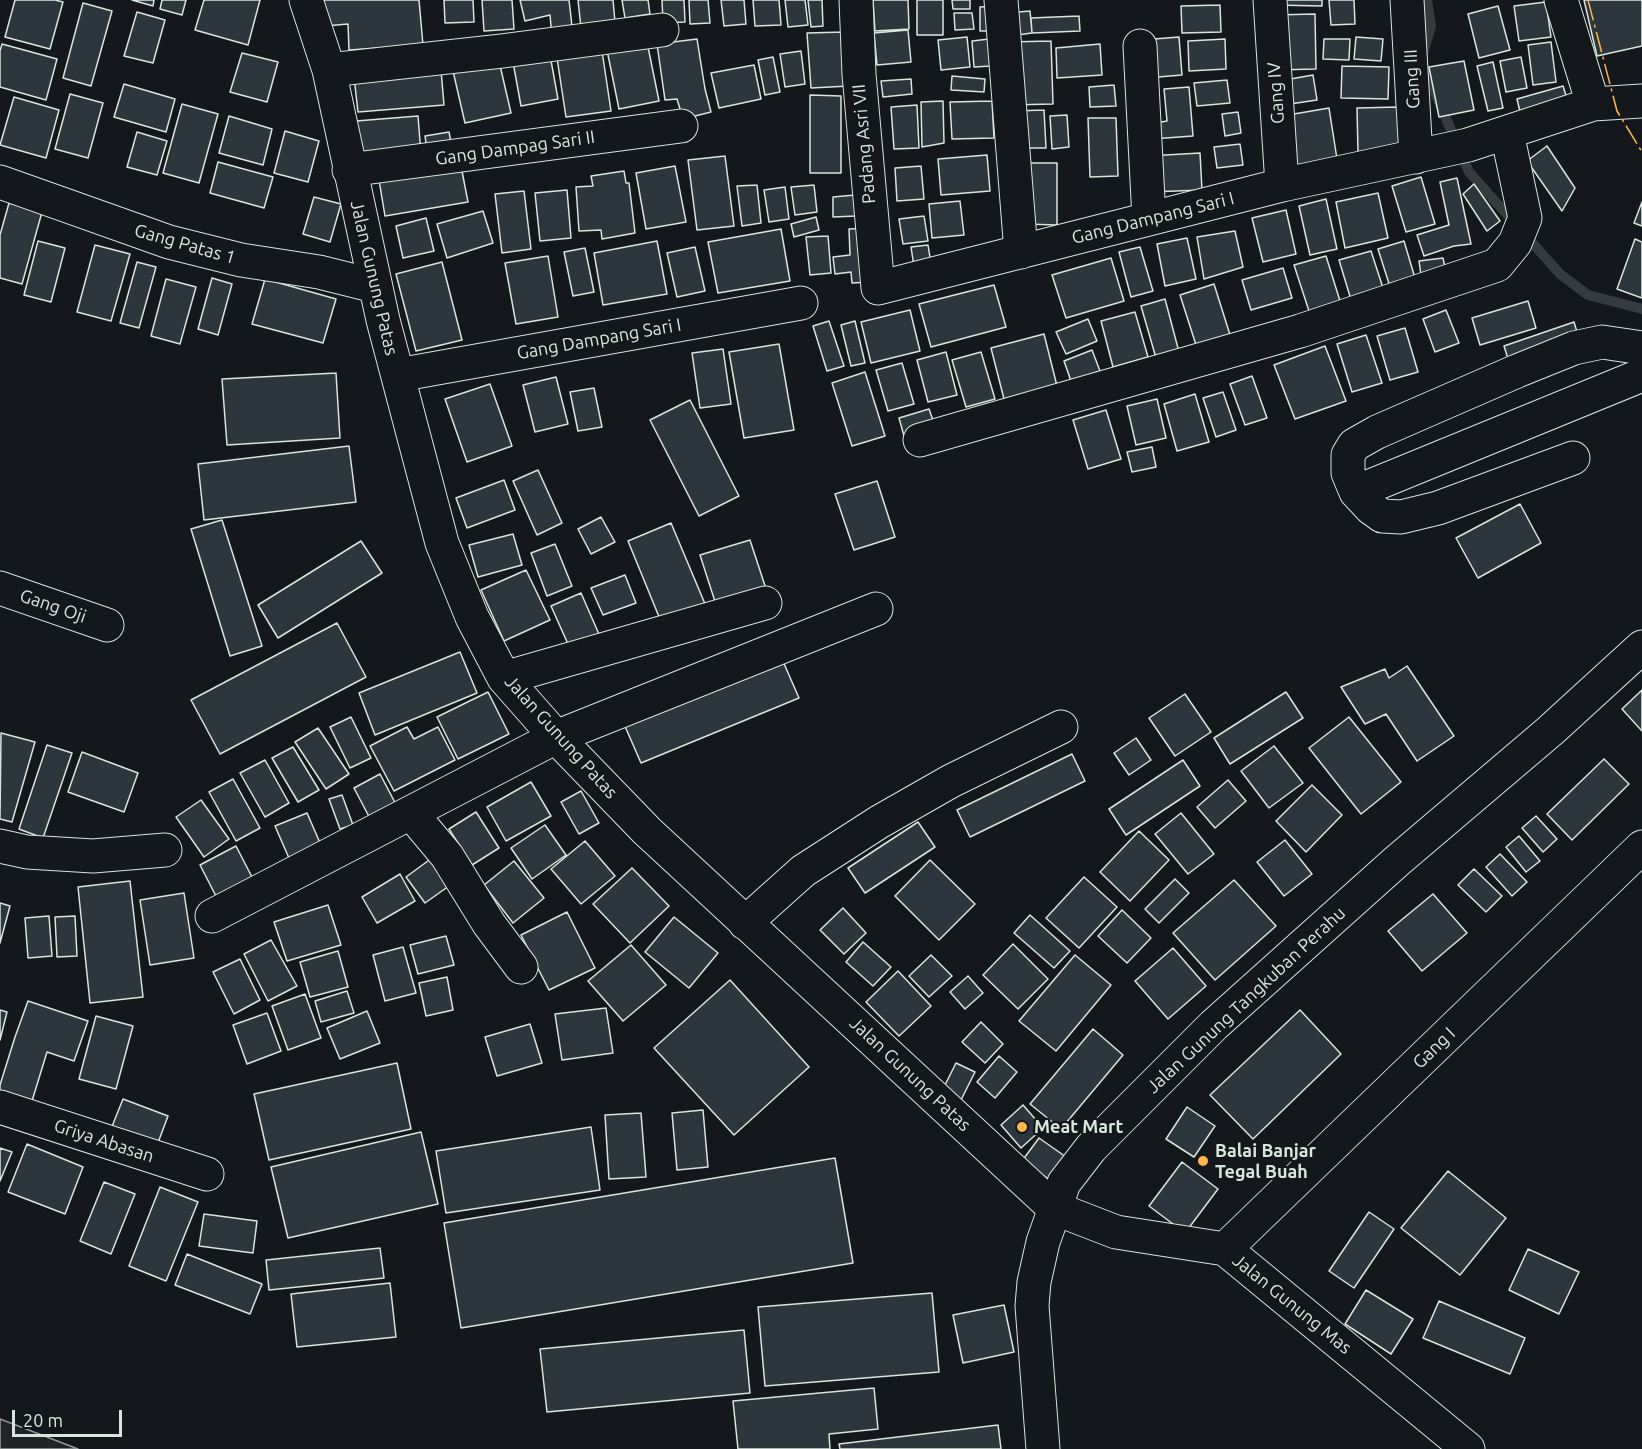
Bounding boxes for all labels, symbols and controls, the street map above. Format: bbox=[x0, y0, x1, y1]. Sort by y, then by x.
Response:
street label: Gang III bbox=[1400, 49, 1424, 109]
street label: Gang IV bbox=[1263, 61, 1289, 125]
street label: Padang Asri VII bbox=[848, 83, 880, 205]
street label: Gang Dampag Sari II bbox=[434, 126, 596, 170]
street label: Gang Dampang Sari I bbox=[1070, 187, 1236, 249]
street label: Jalan Gunung Patas bbox=[346, 199, 402, 357]
street label: Gang Patas 1 bbox=[132, 219, 238, 269]
street label: Gang Dampang Sari I bbox=[515, 314, 683, 364]
street label: Gang Oji bbox=[17, 585, 89, 627]
street label: Jalan Gunung Patas bbox=[500, 671, 622, 803]
street label: Jalan Gunung Tangkuban Perahu bbox=[1142, 902, 1350, 1098]
street label: Jalan Gunung Patas bbox=[845, 1012, 975, 1136]
street label: Gang I bbox=[1408, 1023, 1460, 1073]
street label: Griya Abasan bbox=[51, 1115, 157, 1167]
place label: Meat Mart bbox=[1034, 1116, 1123, 1138]
marker: Meat Mart bbox=[1015, 1120, 1029, 1134]
place label: Balai Banjar Tegal Buah bbox=[1215, 1140, 1316, 1182]
marker: Balai Banjar Tegal Buah bbox=[1196, 1154, 1210, 1168]
street label: Jalan Gunung Mas bbox=[1228, 1249, 1356, 1359]
scale bar bbox=[15, 1398, 124, 1436]
text: 20 m bbox=[23, 1410, 63, 1430]

